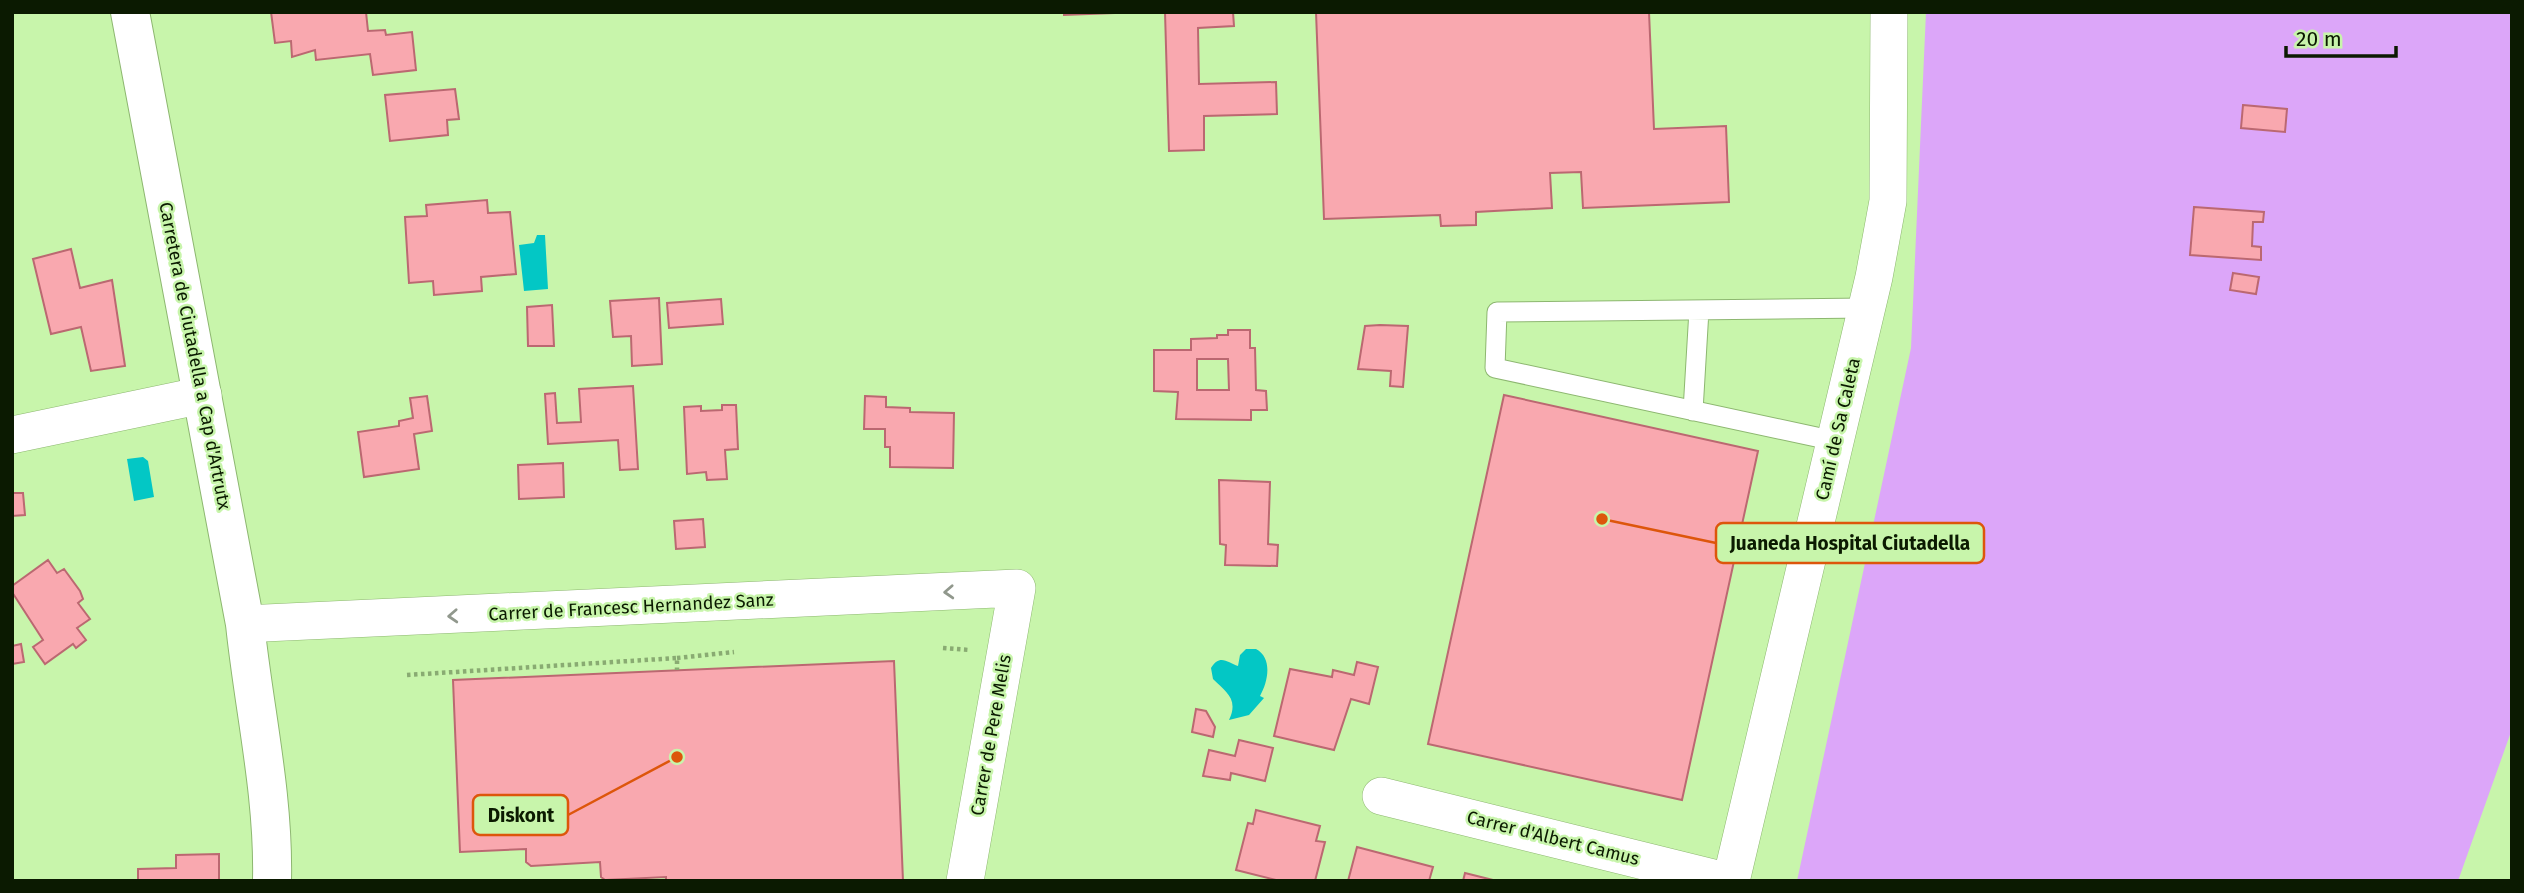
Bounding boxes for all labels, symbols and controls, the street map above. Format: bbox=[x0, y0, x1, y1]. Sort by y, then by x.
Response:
scale bar bbox=[2286, 14, 2396, 58]
text: 20 m bbox=[2296, 26, 2342, 52]
street label: Carretera de Ciutadella a Cap d'Artrutx bbox=[154, 200, 236, 512]
street label: Camí de Sa Caleta bbox=[1811, 356, 1865, 502]
callout: Juaneda Hospital Ciutadella bbox=[1716, 523, 1984, 563]
text: Juaneda Hospital Ciutadella bbox=[1729, 532, 1970, 555]
one-way arrow bbox=[943, 584, 954, 599]
street label: Carrer de Francesc Hernandez Sanz bbox=[488, 589, 774, 625]
one-way arrow bbox=[447, 608, 458, 623]
street label: Carrer de Pere Melis bbox=[966, 653, 1016, 817]
callout: Diskont bbox=[473, 795, 568, 835]
text: Diskont bbox=[488, 804, 555, 827]
street label: Carrer d'Albert Camus bbox=[1464, 806, 1642, 870]

